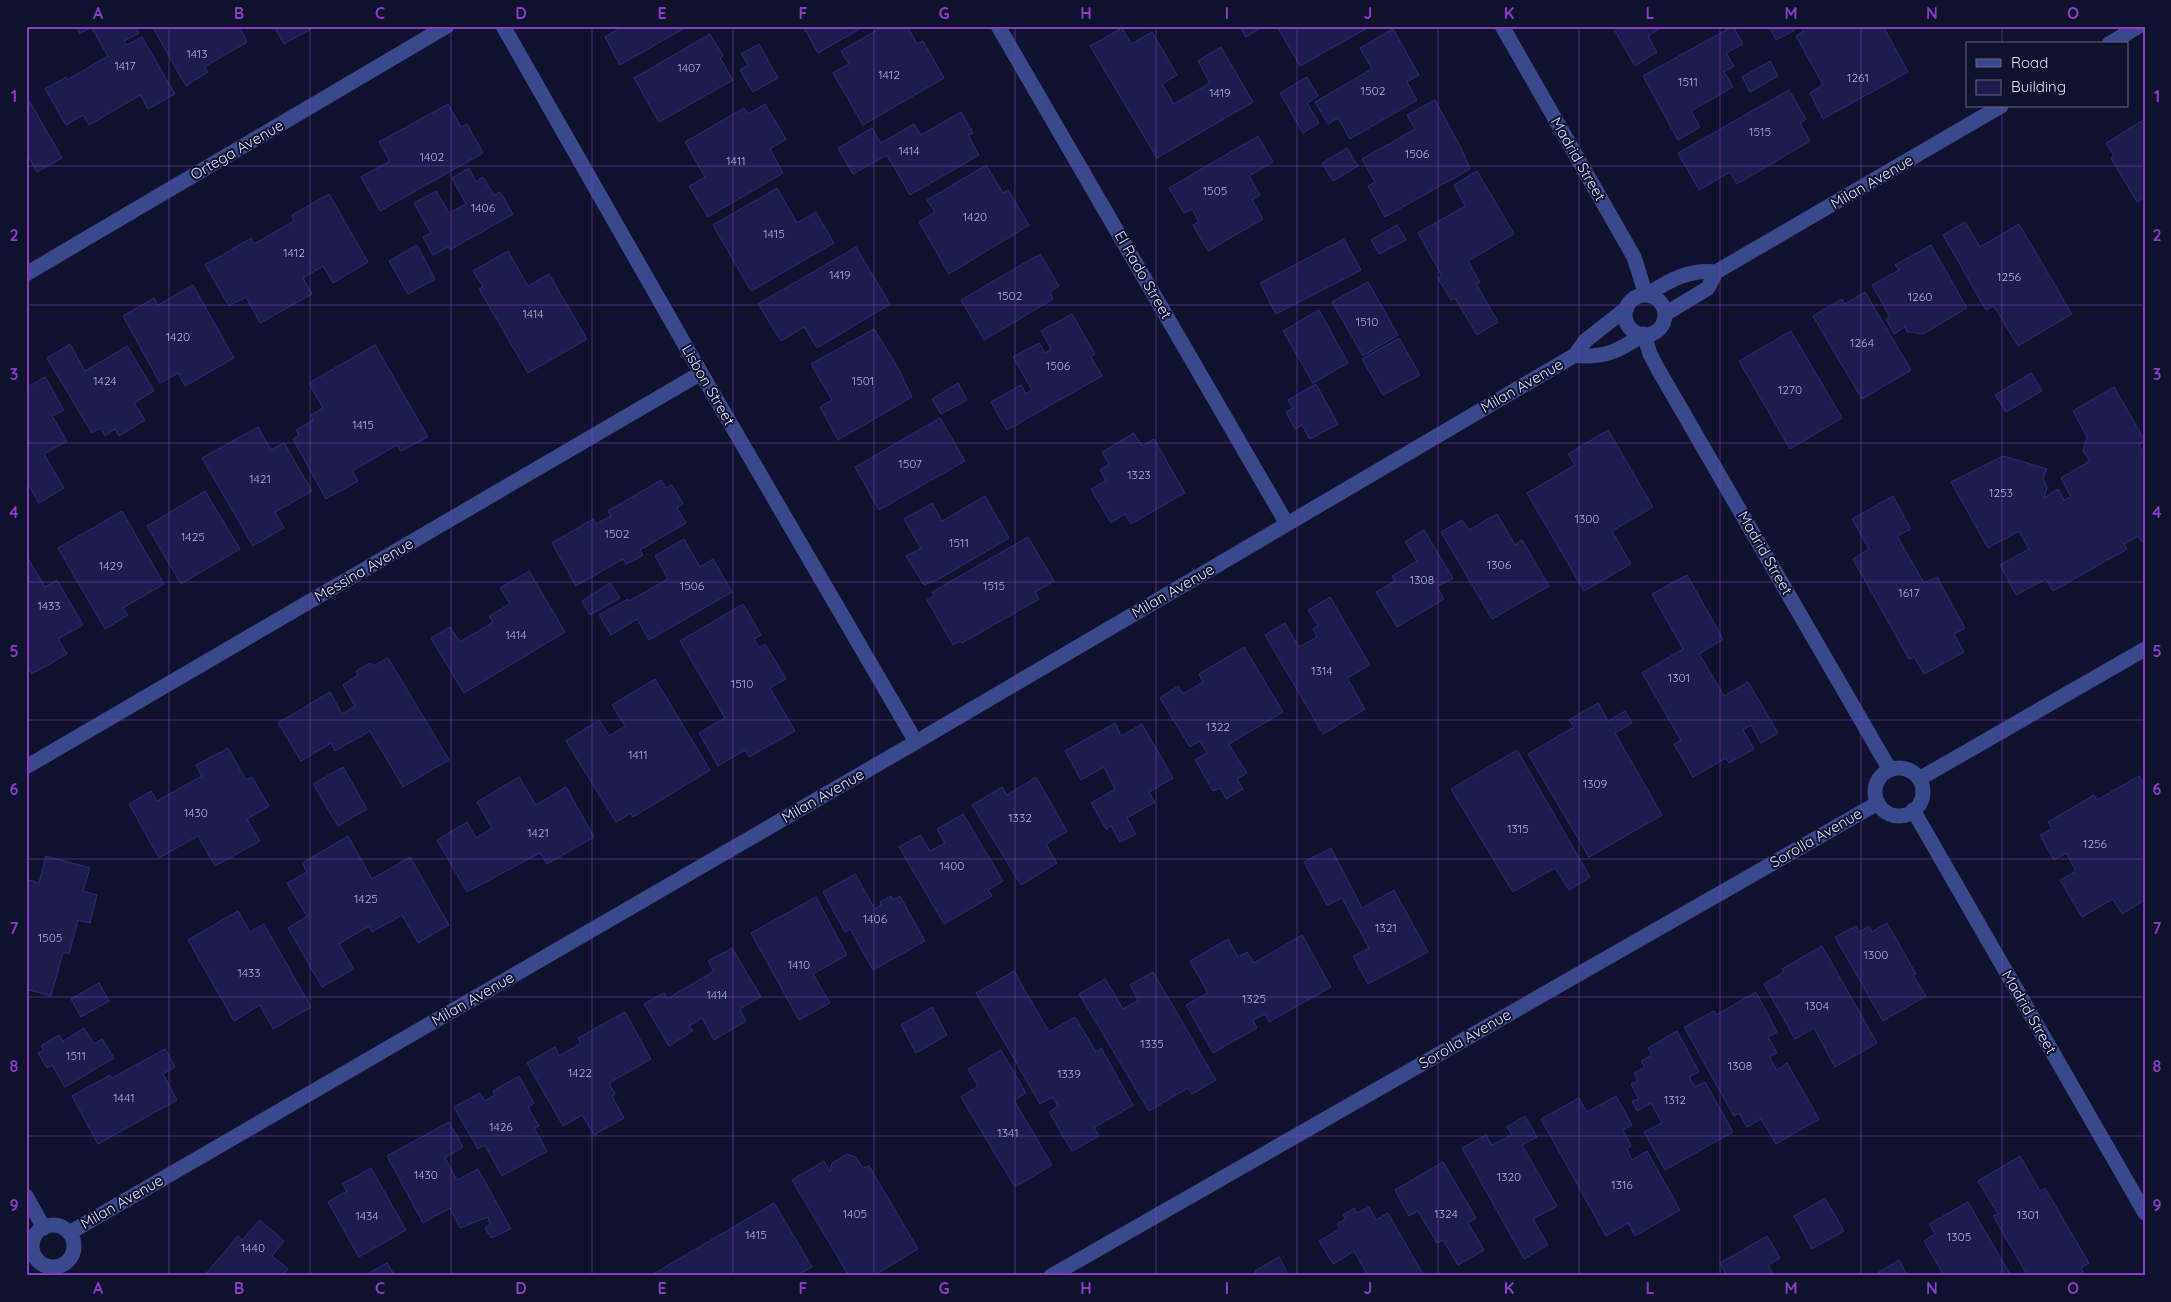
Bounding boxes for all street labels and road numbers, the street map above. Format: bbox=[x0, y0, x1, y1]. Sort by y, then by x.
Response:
street label: Madrid Street bbox=[1547, 113, 1610, 204]
street label: Ortega Avenue bbox=[187, 115, 287, 184]
street label: Milan Avenue bbox=[1827, 150, 1916, 213]
street label: El Rado Street bbox=[1111, 227, 1176, 322]
street label: Lisbon Street bbox=[678, 341, 739, 429]
street label: Milan Avenue bbox=[1477, 354, 1566, 417]
street label: Madrid Street bbox=[1734, 507, 1797, 598]
street label: Messina Avenue bbox=[311, 534, 417, 606]
street label: Milan Avenue bbox=[1128, 559, 1217, 622]
street label: Milan Avenue bbox=[778, 764, 867, 827]
street label: Sorolla Avenue bbox=[1766, 803, 1865, 872]
street label: Madrid Street bbox=[1998, 966, 2061, 1057]
street label: Milan Avenue bbox=[428, 967, 517, 1030]
street label: Sorolla Avenue bbox=[1415, 1004, 1514, 1073]
street label: Milan Avenue bbox=[77, 1170, 166, 1233]

